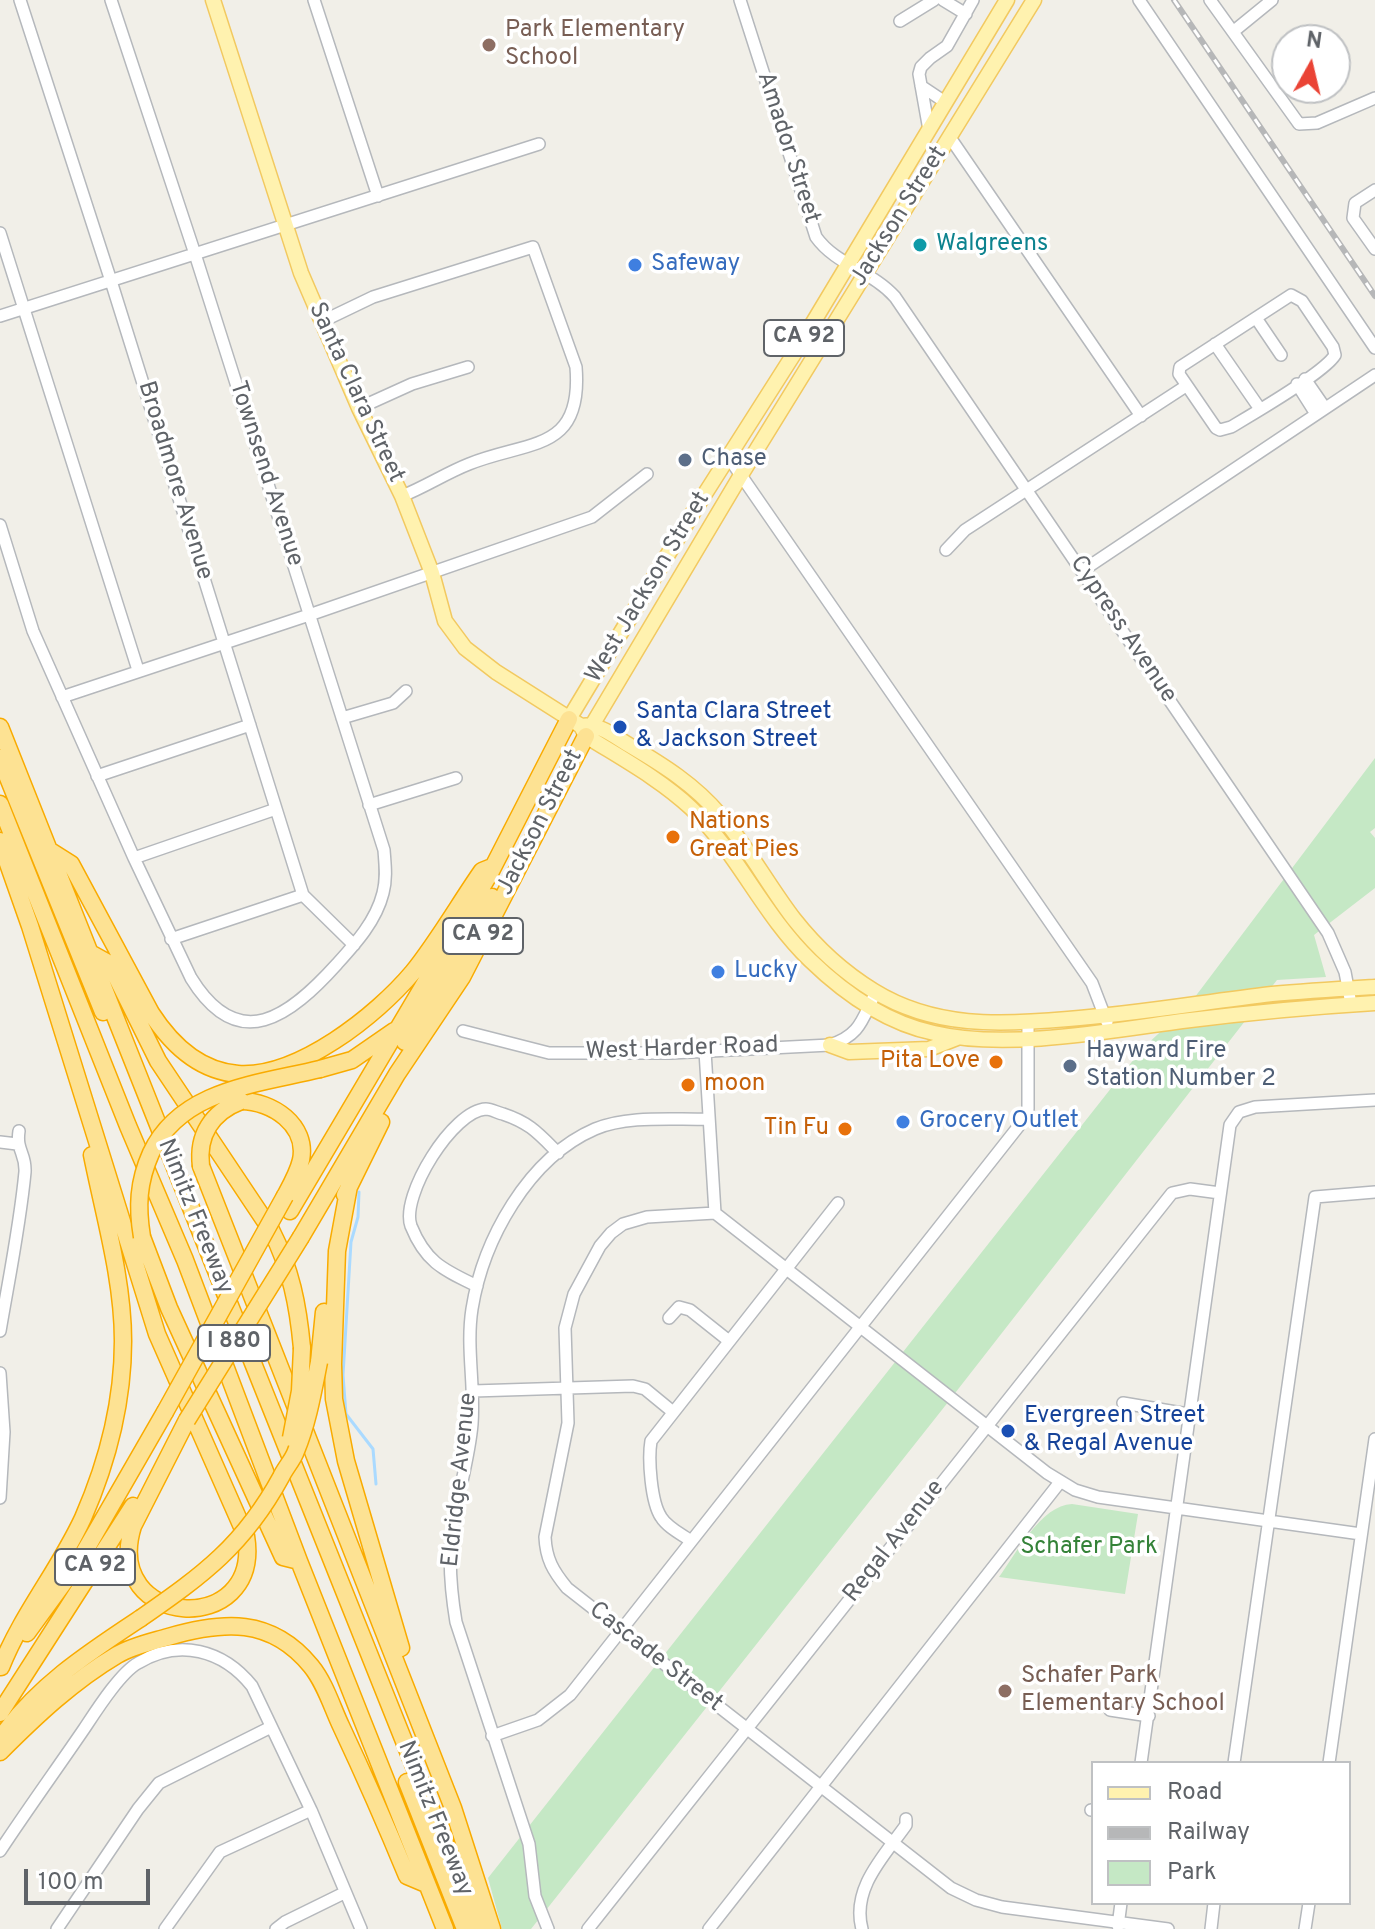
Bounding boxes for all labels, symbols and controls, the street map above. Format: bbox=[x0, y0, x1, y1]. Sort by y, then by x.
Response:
place label: Park Elementary School bbox=[505, 17, 685, 73]
north arrow bbox=[1271, 24, 1351, 104]
text: N bbox=[1304, 27, 1324, 56]
marker: Park Elementary School bbox=[480, 36, 498, 54]
street label: Amador Street bbox=[749, 69, 825, 227]
street label: Jackson Street bbox=[845, 142, 955, 292]
place label: Walgreens bbox=[936, 231, 1048, 259]
marker: Walgreens bbox=[911, 236, 929, 254]
place label: Safeway bbox=[651, 251, 740, 279]
marker: Safeway bbox=[626, 256, 644, 274]
street label: Santa Clara Street bbox=[301, 298, 409, 488]
road number: CA 92 bbox=[764, 320, 844, 356]
street label: Broadmore Avenue bbox=[130, 378, 218, 584]
street label: Townsend Avenue bbox=[221, 378, 309, 570]
place label: Chase bbox=[701, 446, 767, 474]
marker: Chase bbox=[676, 451, 694, 469]
street label: West Jackson Street bbox=[581, 487, 717, 689]
street label: Cypress Avenue bbox=[1062, 551, 1182, 709]
place label: Santa Clara Street & Jackson Street bbox=[636, 699, 832, 755]
marker: Santa Clara Street & Jackson Street bbox=[611, 718, 629, 736]
street label: Jackson Street bbox=[492, 745, 590, 901]
place label: Nations Great Pies bbox=[689, 809, 799, 865]
marker: Nations Great Pies bbox=[664, 828, 682, 846]
road number: CA 92 bbox=[443, 918, 523, 954]
place label: Lucky bbox=[734, 958, 798, 986]
marker: Lucky bbox=[709, 963, 727, 981]
street label: West Harder Road bbox=[585, 1032, 779, 1068]
place label: Hayward Fire Station Number 2 bbox=[1086, 1038, 1276, 1094]
place label: Pita Love bbox=[880, 1048, 980, 1076]
marker: Pita Love bbox=[987, 1053, 1005, 1071]
marker: Hayward Fire Station Number 2 bbox=[1061, 1057, 1079, 1075]
place label: moon bbox=[704, 1071, 765, 1099]
marker: moon bbox=[679, 1076, 697, 1094]
place label: Grocery Outlet bbox=[919, 1108, 1079, 1136]
marker: Grocery Outlet bbox=[894, 1113, 912, 1131]
place label: Tin Fu bbox=[764, 1115, 829, 1143]
marker: Tin Fu bbox=[836, 1120, 854, 1138]
street label: Nimitz Freeway bbox=[150, 1135, 238, 1299]
road number: I 880 bbox=[198, 1325, 270, 1361]
street label: Eldridge Avenue bbox=[438, 1391, 484, 1569]
place label: Evergreen Street & Regal Avenue bbox=[1024, 1403, 1205, 1459]
marker: Evergreen Street & Regal Avenue bbox=[999, 1422, 1017, 1440]
street label: Regal Avenue bbox=[838, 1475, 952, 1609]
park label: Schafer Park bbox=[1020, 1534, 1158, 1562]
road number: CA 92 bbox=[55, 1549, 135, 1585]
street label: Cascade Street bbox=[582, 1597, 728, 1719]
place label: Schafer Park Elementary School bbox=[1021, 1663, 1225, 1719]
marker: Schafer Park Elementary School bbox=[996, 1682, 1014, 1700]
street label: Nimitz Freeway bbox=[390, 1737, 478, 1901]
legend bbox=[1091, 1761, 1351, 1905]
text: Road bbox=[1167, 1778, 1223, 1808]
text: Railway bbox=[1167, 1818, 1250, 1848]
scale bar bbox=[28, 1853, 154, 1903]
text: Park bbox=[1167, 1858, 1217, 1888]
text: 100 m bbox=[38, 1868, 104, 1898]

